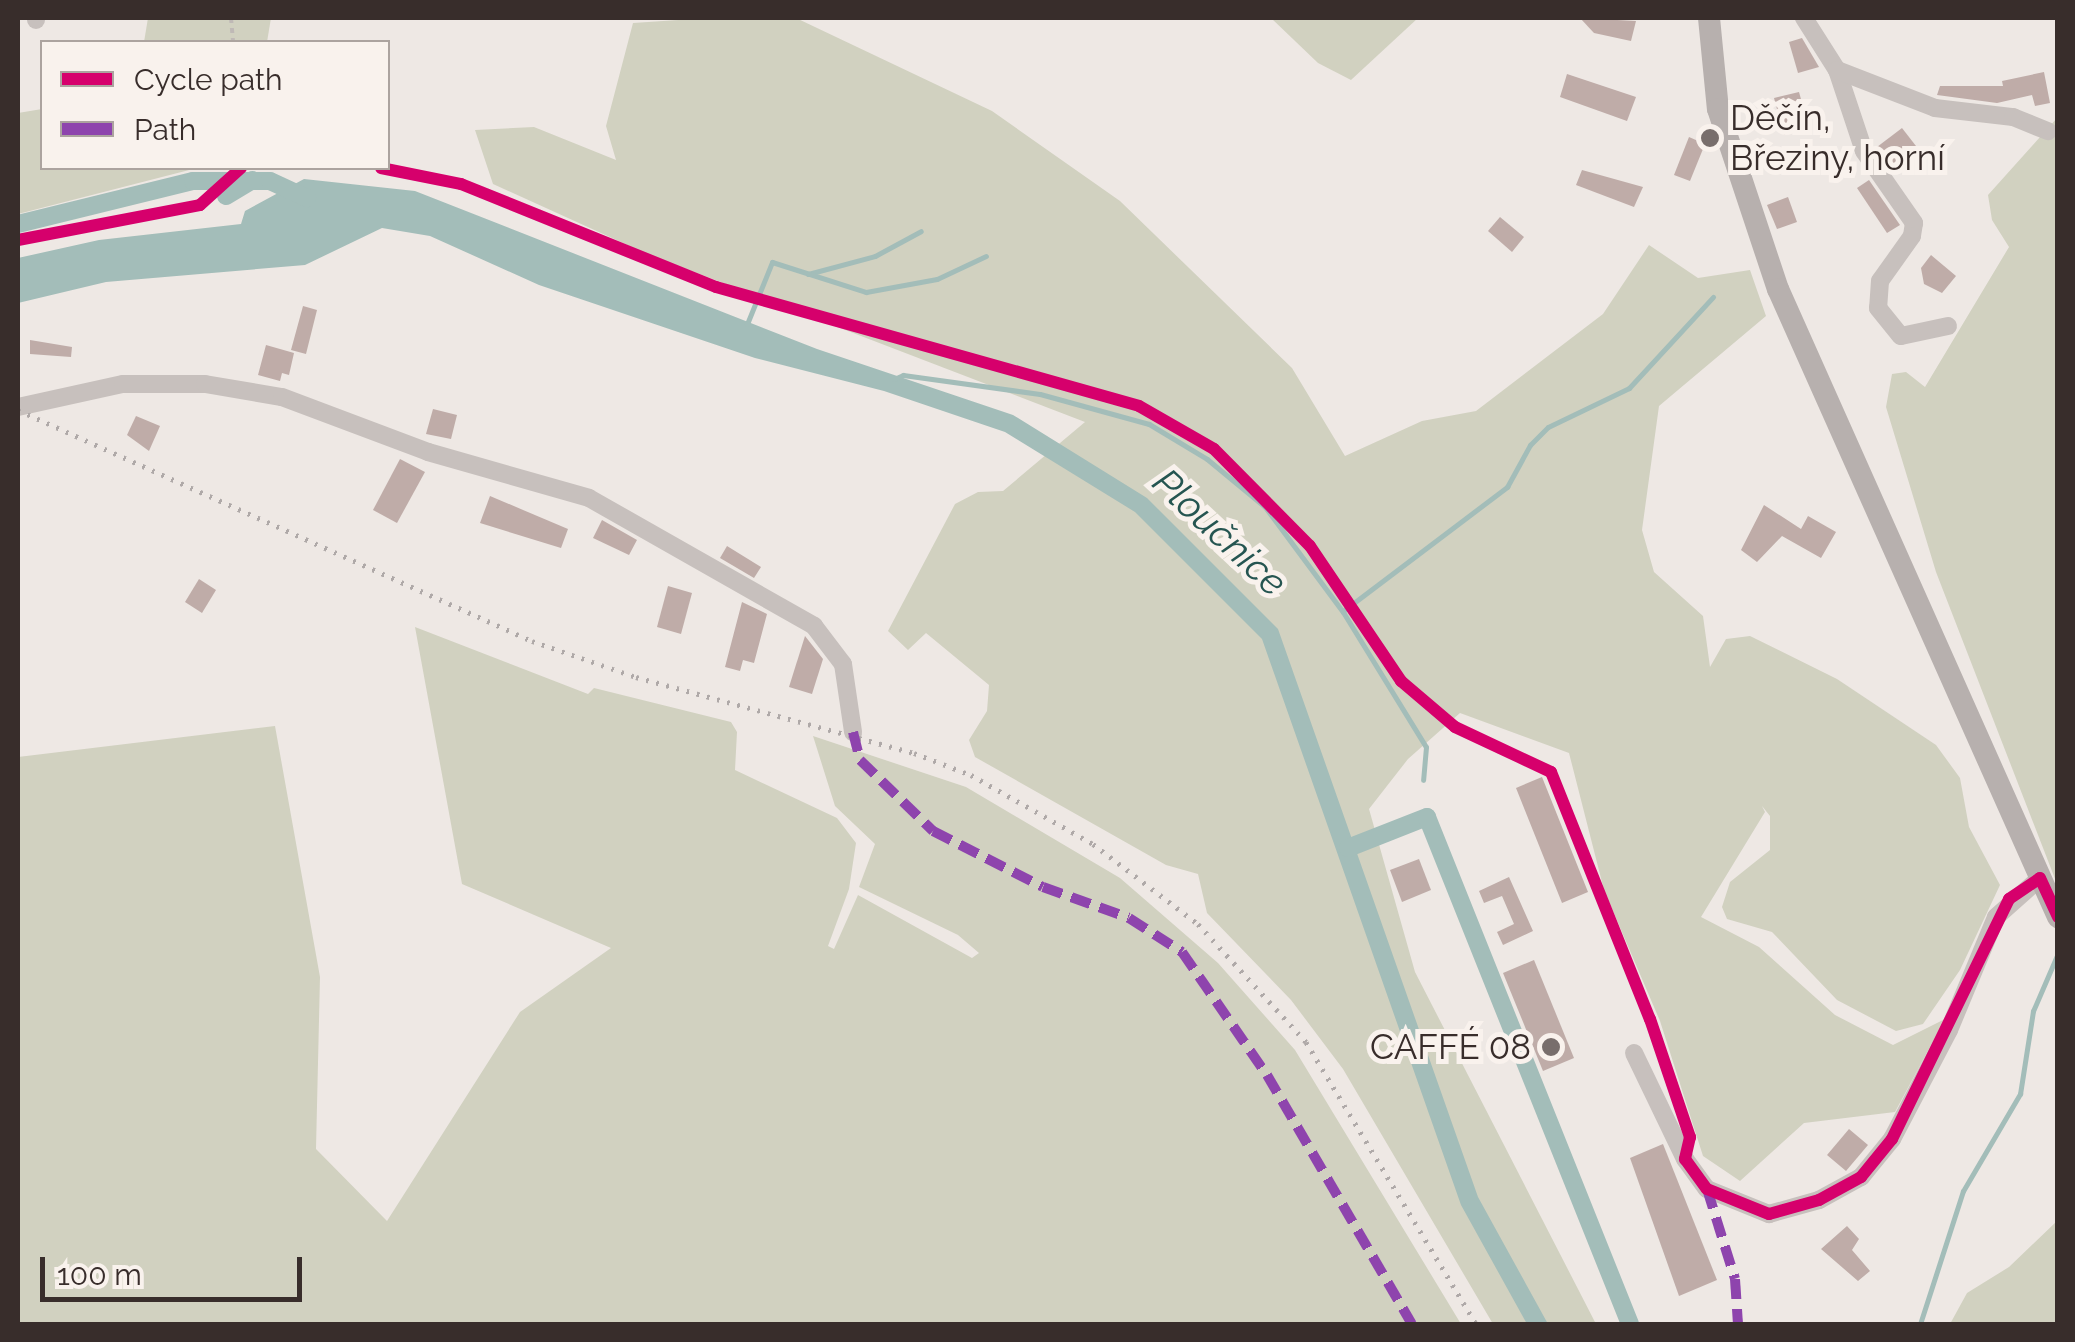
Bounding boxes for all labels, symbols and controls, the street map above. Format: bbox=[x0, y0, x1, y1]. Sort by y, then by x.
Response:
legend bbox=[40, 40, 390, 170]
text: Cycle path bbox=[134, 62, 282, 97]
place label: Děčín, Březiny, horní bbox=[1730, 97, 1945, 179]
text: Path bbox=[134, 112, 196, 147]
marker: Děčín, Březiny, horní bbox=[1699, 127, 1721, 149]
water label: Ploučnice bbox=[1144, 459, 1296, 605]
place label: CAFFÉ 08 bbox=[1370, 1026, 1531, 1068]
marker: CAFFÉ 08 bbox=[1540, 1036, 1562, 1058]
scale bar bbox=[45, 1237, 308, 1299]
text: 100 m bbox=[57, 1257, 142, 1292]

